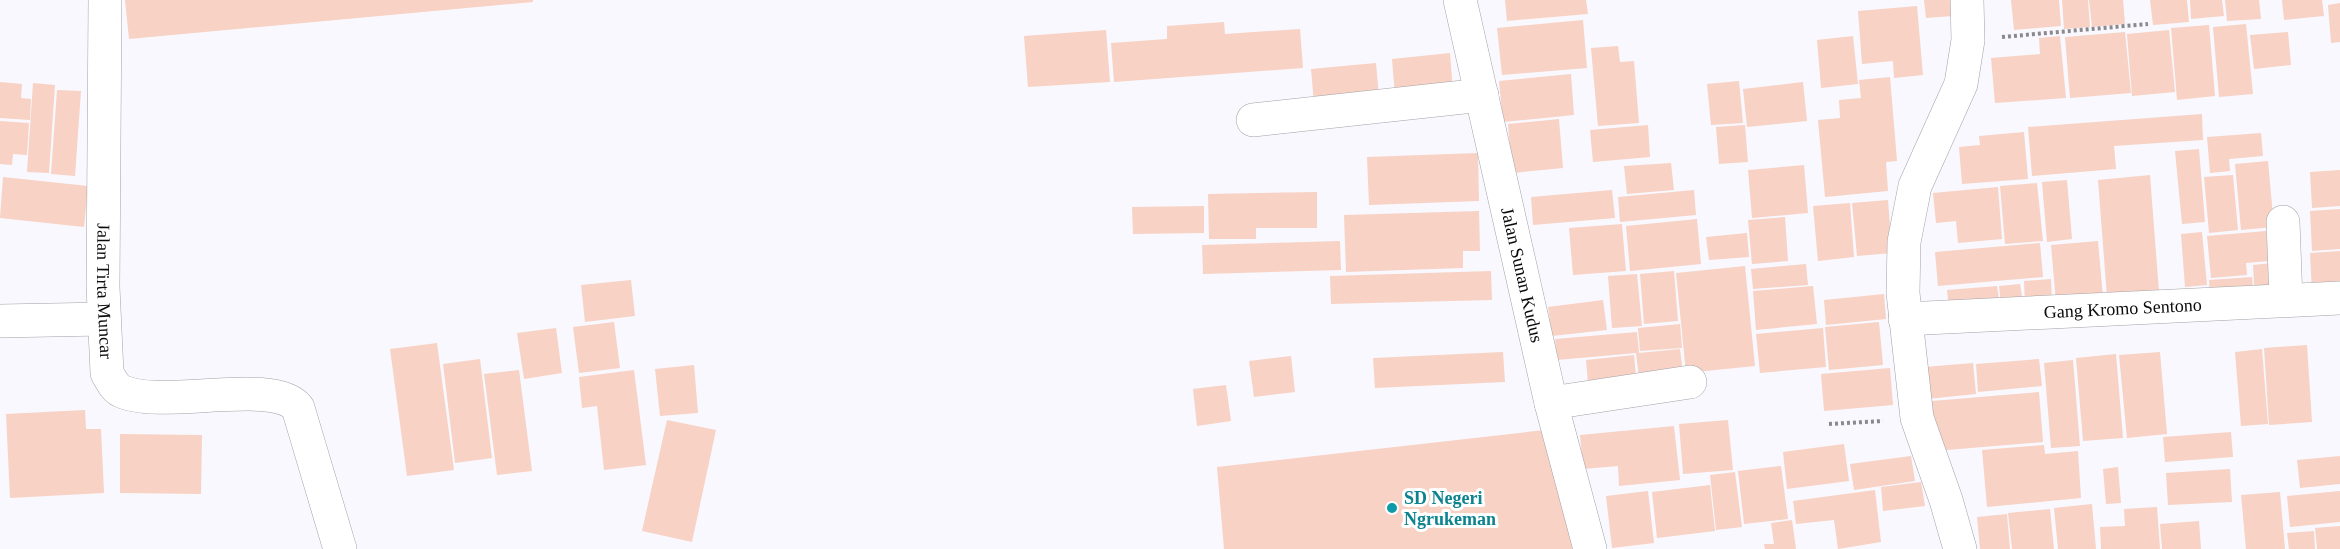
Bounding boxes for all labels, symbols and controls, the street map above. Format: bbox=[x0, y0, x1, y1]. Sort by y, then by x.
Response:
street label: Jalan Sunan Kudus bbox=[1497, 206, 1547, 345]
street label: Jalan Tirta Muncar bbox=[93, 223, 116, 359]
street label: Gang Kromo Sentono bbox=[2043, 295, 2202, 322]
place label: SD Negeri Ngrukeman bbox=[1404, 488, 1496, 529]
marker: SD Negeri Ngrukeman bbox=[1385, 501, 1399, 515]

